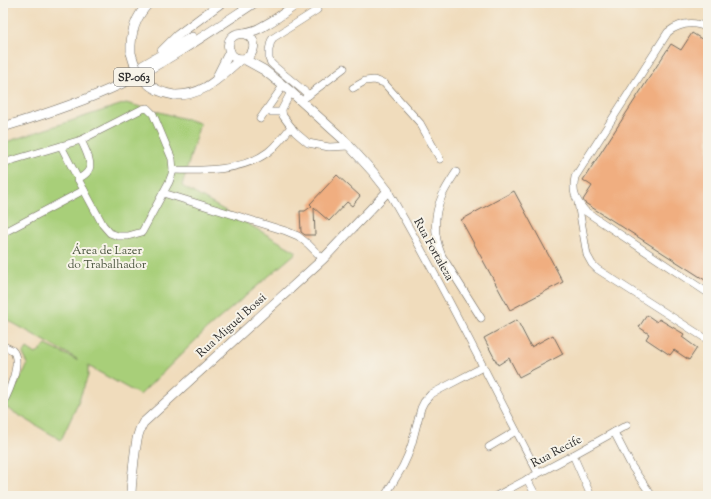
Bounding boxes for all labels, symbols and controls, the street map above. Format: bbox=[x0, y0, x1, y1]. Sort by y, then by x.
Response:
road number: SP-063 bbox=[114, 68, 154, 86]
street label: Rua Fortaleza bbox=[408, 215, 458, 285]
park label: Área de Lazer do Trabalhador bbox=[68, 242, 147, 274]
street label: Rua Miguel Bossi bbox=[193, 289, 271, 362]
street label: Rua Recife bbox=[528, 431, 586, 473]

